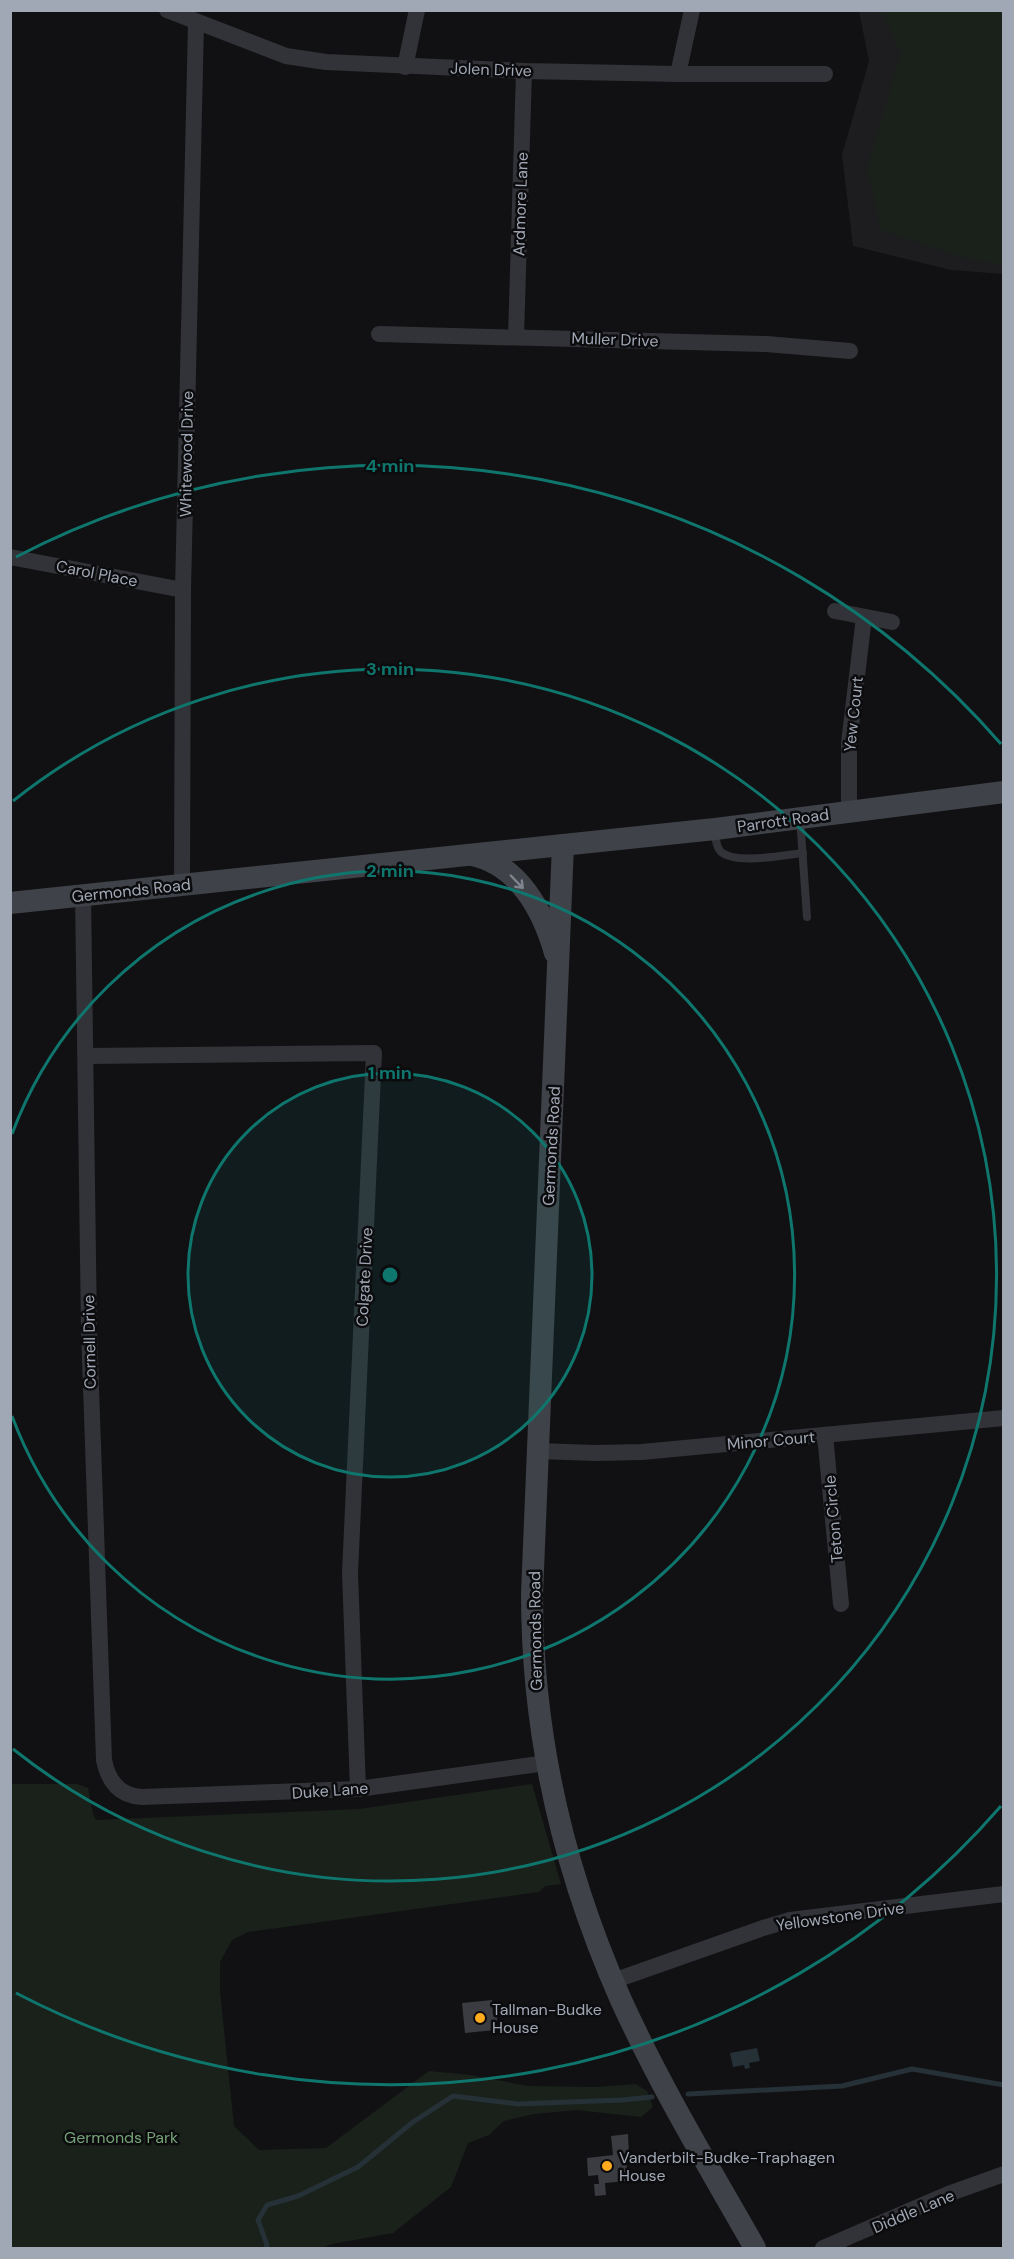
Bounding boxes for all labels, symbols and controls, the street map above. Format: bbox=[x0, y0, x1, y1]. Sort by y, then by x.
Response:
street label: Jolen Drive bbox=[450, 58, 532, 81]
street label: Ardmore Lane bbox=[508, 151, 533, 257]
street label: Muller Drive bbox=[571, 327, 659, 352]
street label: Whitewood Drive bbox=[175, 391, 198, 517]
text: 4 min bbox=[366, 454, 414, 478]
street label: Carol Place bbox=[54, 555, 140, 592]
text: 3 min bbox=[366, 657, 414, 681]
street label: Yew Court bbox=[839, 675, 868, 753]
street label: Parrott Road bbox=[736, 804, 830, 837]
text: 2 min bbox=[366, 859, 414, 883]
street label: Germonds Road bbox=[70, 874, 192, 907]
one-way arrow bbox=[510, 875, 525, 890]
text: 1 min bbox=[368, 1061, 412, 1085]
street label: Germonds Road bbox=[538, 1086, 565, 1206]
street label: Colgate Drive bbox=[351, 1227, 378, 1327]
centre of rings bbox=[380, 1265, 400, 1285]
street label: Cornell Drive bbox=[78, 1295, 101, 1389]
street label: Minor Court bbox=[726, 1426, 816, 1455]
street label: Teton Circle bbox=[819, 1474, 848, 1564]
street label: Germonds Road bbox=[524, 1571, 547, 1691]
street label: Duke Lane bbox=[291, 1777, 369, 1804]
street label: Yellowstone Drive bbox=[775, 1897, 905, 1936]
place label: Tallman-Budke House bbox=[492, 1999, 602, 2038]
marker: Tallman-Budke House bbox=[473, 2011, 487, 2025]
park label: Germonds Park bbox=[64, 2127, 178, 2148]
place label: Vanderbilt-Budke-Traphagen House bbox=[619, 2147, 835, 2186]
marker: Vanderbilt-Budke-Traphagen House bbox=[600, 2159, 614, 2173]
street label: Diddle Lane bbox=[869, 2185, 957, 2238]

